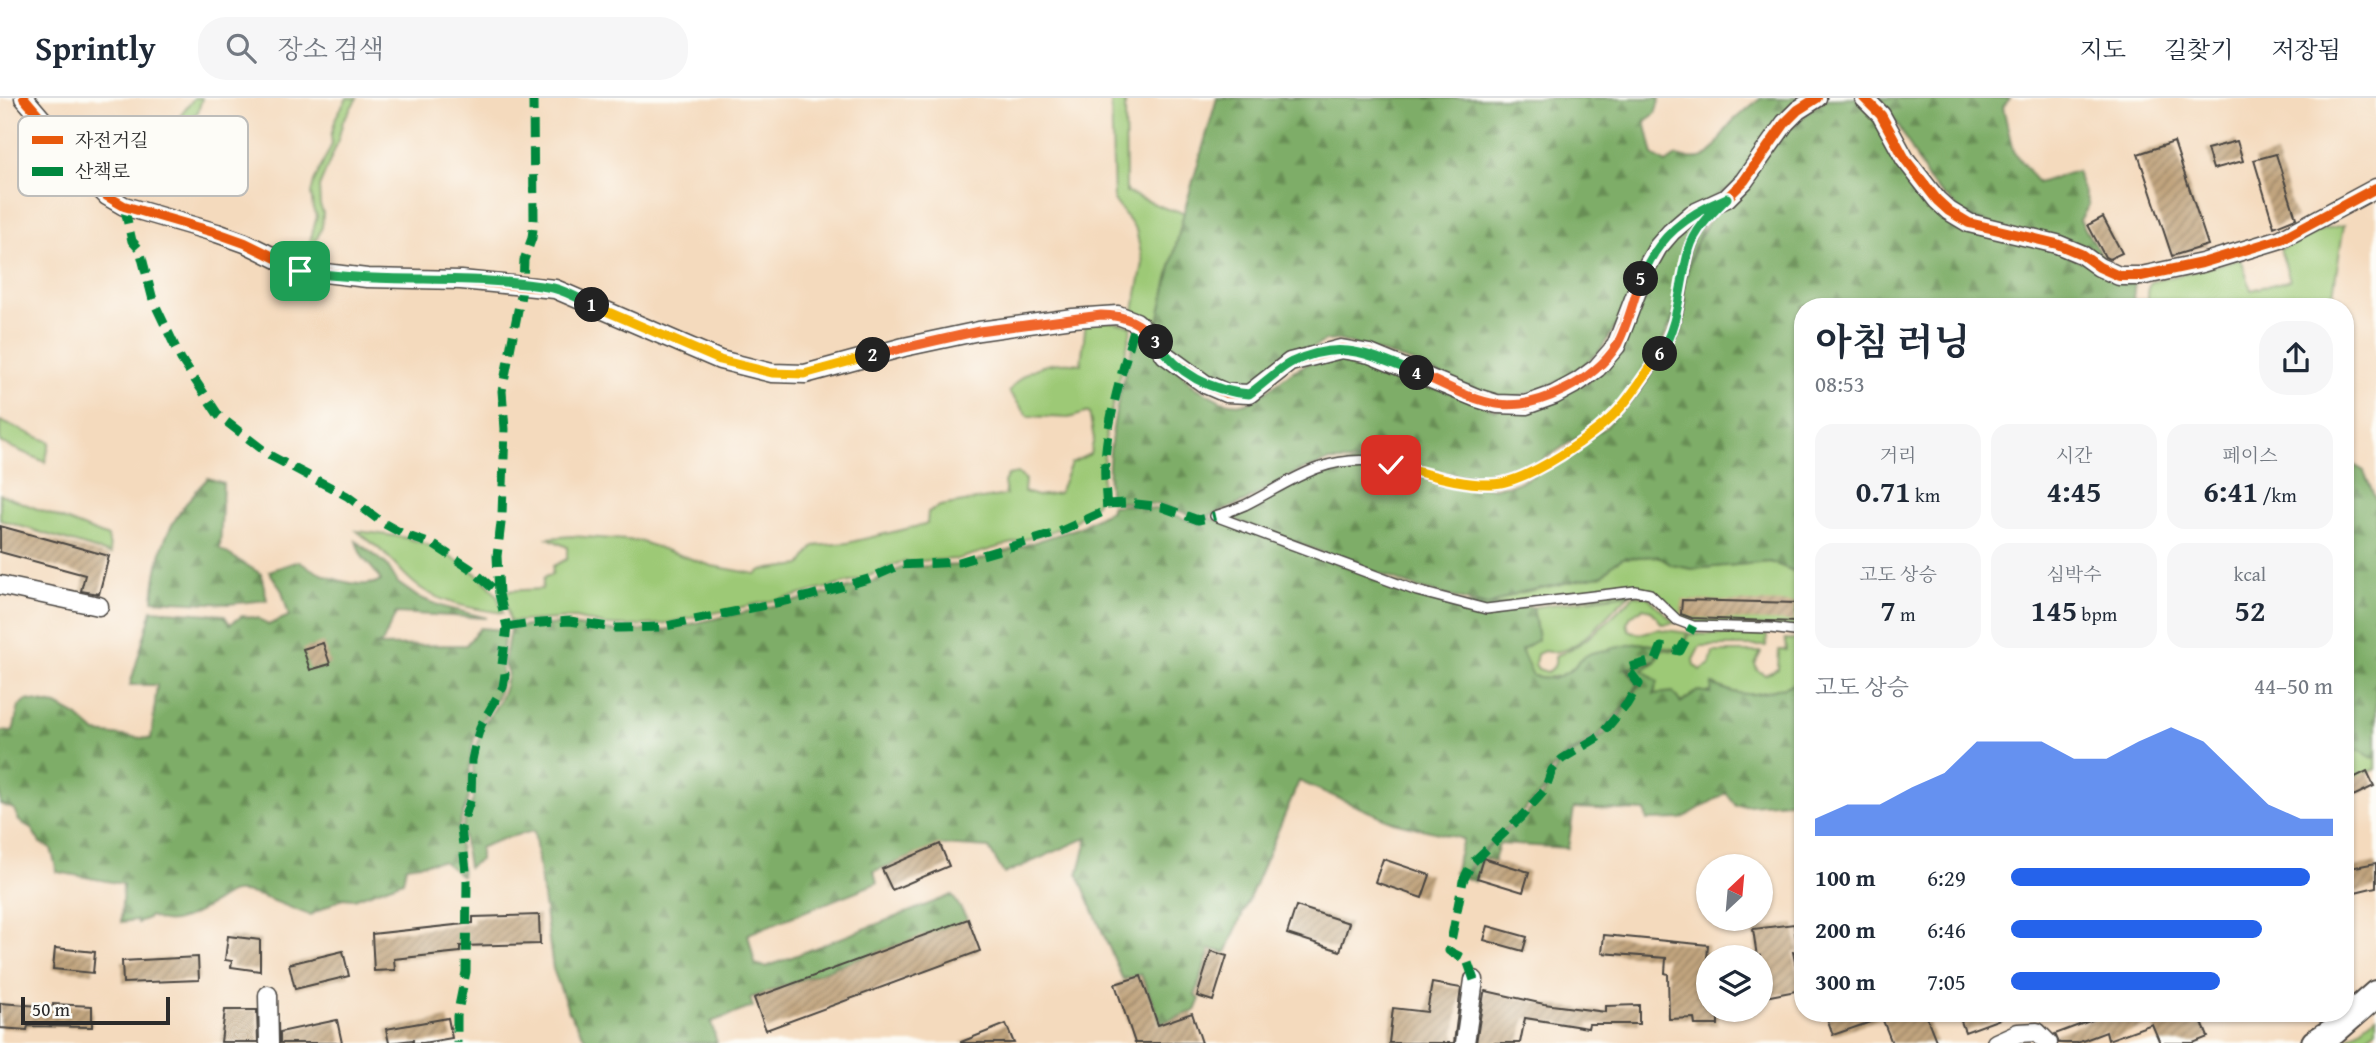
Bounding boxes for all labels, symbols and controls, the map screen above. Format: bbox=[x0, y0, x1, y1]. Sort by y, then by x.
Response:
search box bbox=[198, 17, 688, 80]
text: Sprintly bbox=[35, 24, 156, 72]
icon: search bbox=[222, 29, 260, 67]
text: 장소 검색 bbox=[278, 29, 384, 68]
text: 지도 bbox=[2080, 32, 2126, 67]
text: 길찾기 bbox=[2164, 32, 2233, 67]
text: 저장됨 bbox=[2271, 32, 2341, 67]
legend bbox=[18, 116, 248, 196]
text: 자전거길 bbox=[75, 126, 148, 154]
text: 산책로 bbox=[75, 157, 130, 185]
pin bbox=[270, 241, 330, 301]
icon: arrive bbox=[281, 252, 319, 290]
pin: 5 bbox=[1624, 262, 1658, 296]
text: 5 bbox=[1636, 264, 1645, 292]
pin: 1 bbox=[574, 288, 610, 322]
text: 1 bbox=[587, 290, 596, 318]
text: 아침 러닝 bbox=[1815, 313, 1970, 369]
button: share bbox=[2259, 321, 2333, 395]
pin: 3 bbox=[1138, 324, 1174, 360]
text: 3 bbox=[1151, 327, 1160, 355]
pin: 6 bbox=[1642, 336, 1678, 372]
pin: 2 bbox=[856, 338, 890, 372]
text: 6 bbox=[1655, 339, 1664, 367]
text: 2 bbox=[868, 340, 877, 368]
pin: 4 bbox=[1400, 356, 1434, 390]
text: 4 bbox=[1412, 358, 1421, 386]
text: 08:53 bbox=[1815, 367, 1865, 400]
pin bbox=[1361, 435, 1421, 495]
text: 거리 bbox=[1880, 441, 1916, 469]
text: 시간 bbox=[2056, 441, 2092, 469]
text: 페이스 bbox=[2222, 441, 2278, 469]
icon: check bbox=[1372, 446, 1410, 484]
text: 0.71 bbox=[1856, 469, 1911, 513]
text: 4:45 bbox=[2046, 469, 2102, 513]
text: 6:41 bbox=[2203, 469, 2258, 513]
text: km bbox=[1911, 481, 1940, 509]
text: /km bbox=[2258, 481, 2297, 509]
text: 고도 상승 bbox=[1859, 560, 1937, 588]
text: 심박수 bbox=[2046, 560, 2102, 588]
text: kcal bbox=[2234, 560, 2266, 588]
text: 7 bbox=[1880, 588, 1896, 632]
text: 145 bbox=[2031, 588, 2077, 632]
text: 52 bbox=[2234, 588, 2266, 632]
text: m bbox=[1896, 600, 1916, 628]
text: bpm bbox=[2077, 600, 2117, 628]
text: 44–50 m bbox=[2254, 669, 2333, 702]
text: 고도 상승 bbox=[1815, 670, 1909, 703]
north arrow bbox=[1696, 854, 1773, 931]
map controls bbox=[1696, 854, 1773, 1022]
text: 100 m bbox=[1815, 861, 1876, 894]
text: 6:29 bbox=[1927, 861, 1966, 894]
text: 200 m bbox=[1815, 913, 1876, 946]
text: 6:46 bbox=[1927, 913, 1966, 946]
button: layers bbox=[1696, 945, 1773, 1022]
text: 300 m bbox=[1815, 965, 1876, 998]
text: 7:05 bbox=[1927, 965, 1966, 998]
scale bar bbox=[21, 994, 170, 1026]
text: 50 m bbox=[32, 995, 70, 1023]

